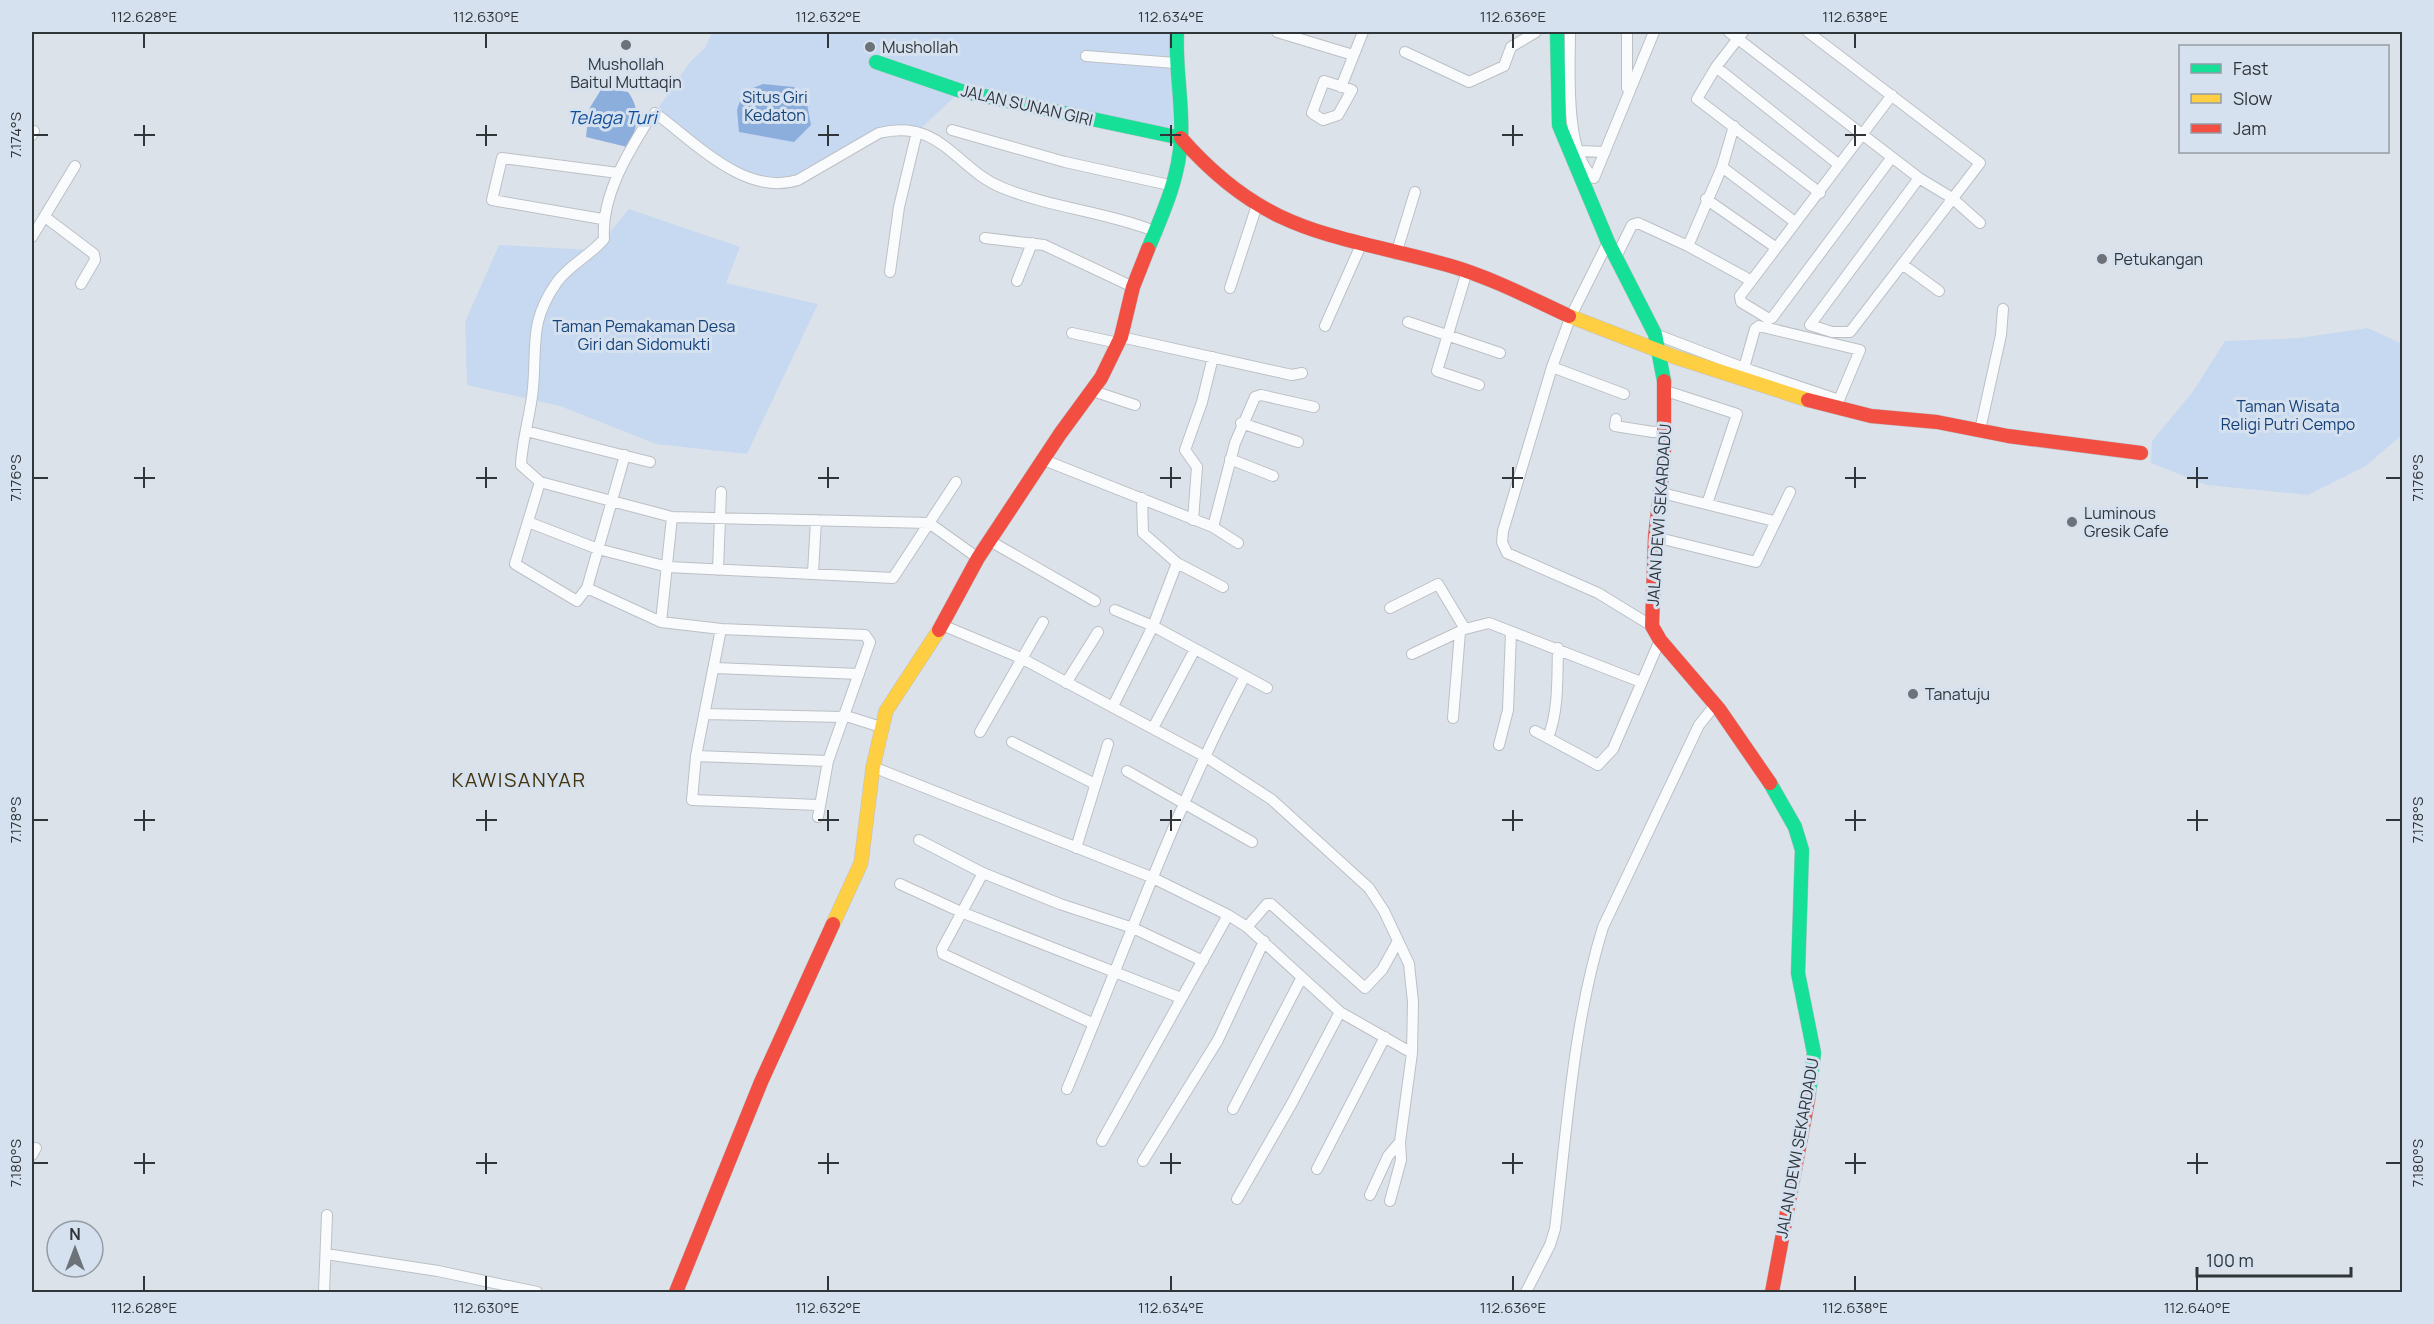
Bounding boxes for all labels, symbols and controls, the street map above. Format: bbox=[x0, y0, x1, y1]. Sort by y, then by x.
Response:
text: 112.628°E bbox=[111, 6, 177, 27]
text: 112.630°E bbox=[453, 6, 519, 27]
text: 112.632°E bbox=[795, 6, 861, 27]
text: 112.634°E bbox=[1138, 6, 1204, 27]
text: 112.636°E bbox=[1480, 6, 1546, 27]
text: 112.638°E bbox=[1822, 6, 1888, 27]
place label: Mushollah bbox=[882, 36, 958, 58]
marker: Mushollah Baitul Muttaqin bbox=[619, 38, 633, 52]
marker: Mushollah bbox=[863, 40, 877, 54]
legend bbox=[2179, 45, 2389, 153]
place label: Mushollah Baitul Muttaqin bbox=[570, 53, 682, 93]
text: Fast bbox=[2233, 56, 2268, 80]
street label: JALAN SUNAN GIRI bbox=[959, 79, 1095, 131]
park label: Situs Giri Kedaton bbox=[742, 86, 808, 126]
text: Slow bbox=[2233, 86, 2273, 110]
water label: Telaga Turi bbox=[567, 105, 660, 129]
text: 7.174°S bbox=[5, 112, 26, 158]
text: Jam bbox=[2233, 116, 2267, 140]
place label: Petukangan bbox=[2114, 248, 2203, 270]
marker: Petukangan bbox=[2095, 252, 2109, 266]
park label: Taman Pemakaman Desa Giri dan Sidomukti bbox=[552, 315, 736, 355]
park label: Taman Wisata Religi Putri Cempo bbox=[2221, 395, 2355, 435]
street label: JALAN DEWI SEKARDADU bbox=[1642, 423, 1676, 607]
text: 7.176°S bbox=[5, 454, 26, 502]
text: 7.176°S bbox=[2407, 454, 2428, 502]
place label: Luminous Gresik Cafe bbox=[2084, 502, 2169, 542]
marker: Luminous Gresik Cafe bbox=[2065, 515, 2079, 529]
place label: Tanatuju bbox=[1925, 683, 1990, 705]
marker: Tanatuju bbox=[1906, 687, 1920, 701]
district label: KAWISANYAR bbox=[451, 766, 587, 793]
text: 7.178°S bbox=[5, 797, 26, 843]
text: 7.178°S bbox=[2407, 797, 2428, 843]
street label: JALAN DEWI SEKARDADU bbox=[1770, 1056, 1824, 1240]
text: 7.180°S bbox=[5, 1139, 26, 1187]
text: 7.180°S bbox=[2407, 1139, 2428, 1187]
north arrow bbox=[45, 1219, 105, 1279]
text: N bbox=[69, 1223, 81, 1245]
scale bar bbox=[2197, 1240, 2352, 1278]
text: 100 m bbox=[2206, 1248, 2254, 1272]
text: 112.628°E bbox=[111, 1297, 177, 1318]
text: 112.630°E bbox=[453, 1297, 519, 1318]
text: 112.632°E bbox=[795, 1297, 861, 1318]
text: 112.634°E bbox=[1138, 1297, 1204, 1318]
text: 112.636°E bbox=[1480, 1297, 1546, 1318]
text: 112.638°E bbox=[1822, 1297, 1888, 1318]
text: 112.640°E bbox=[2164, 1297, 2230, 1318]

